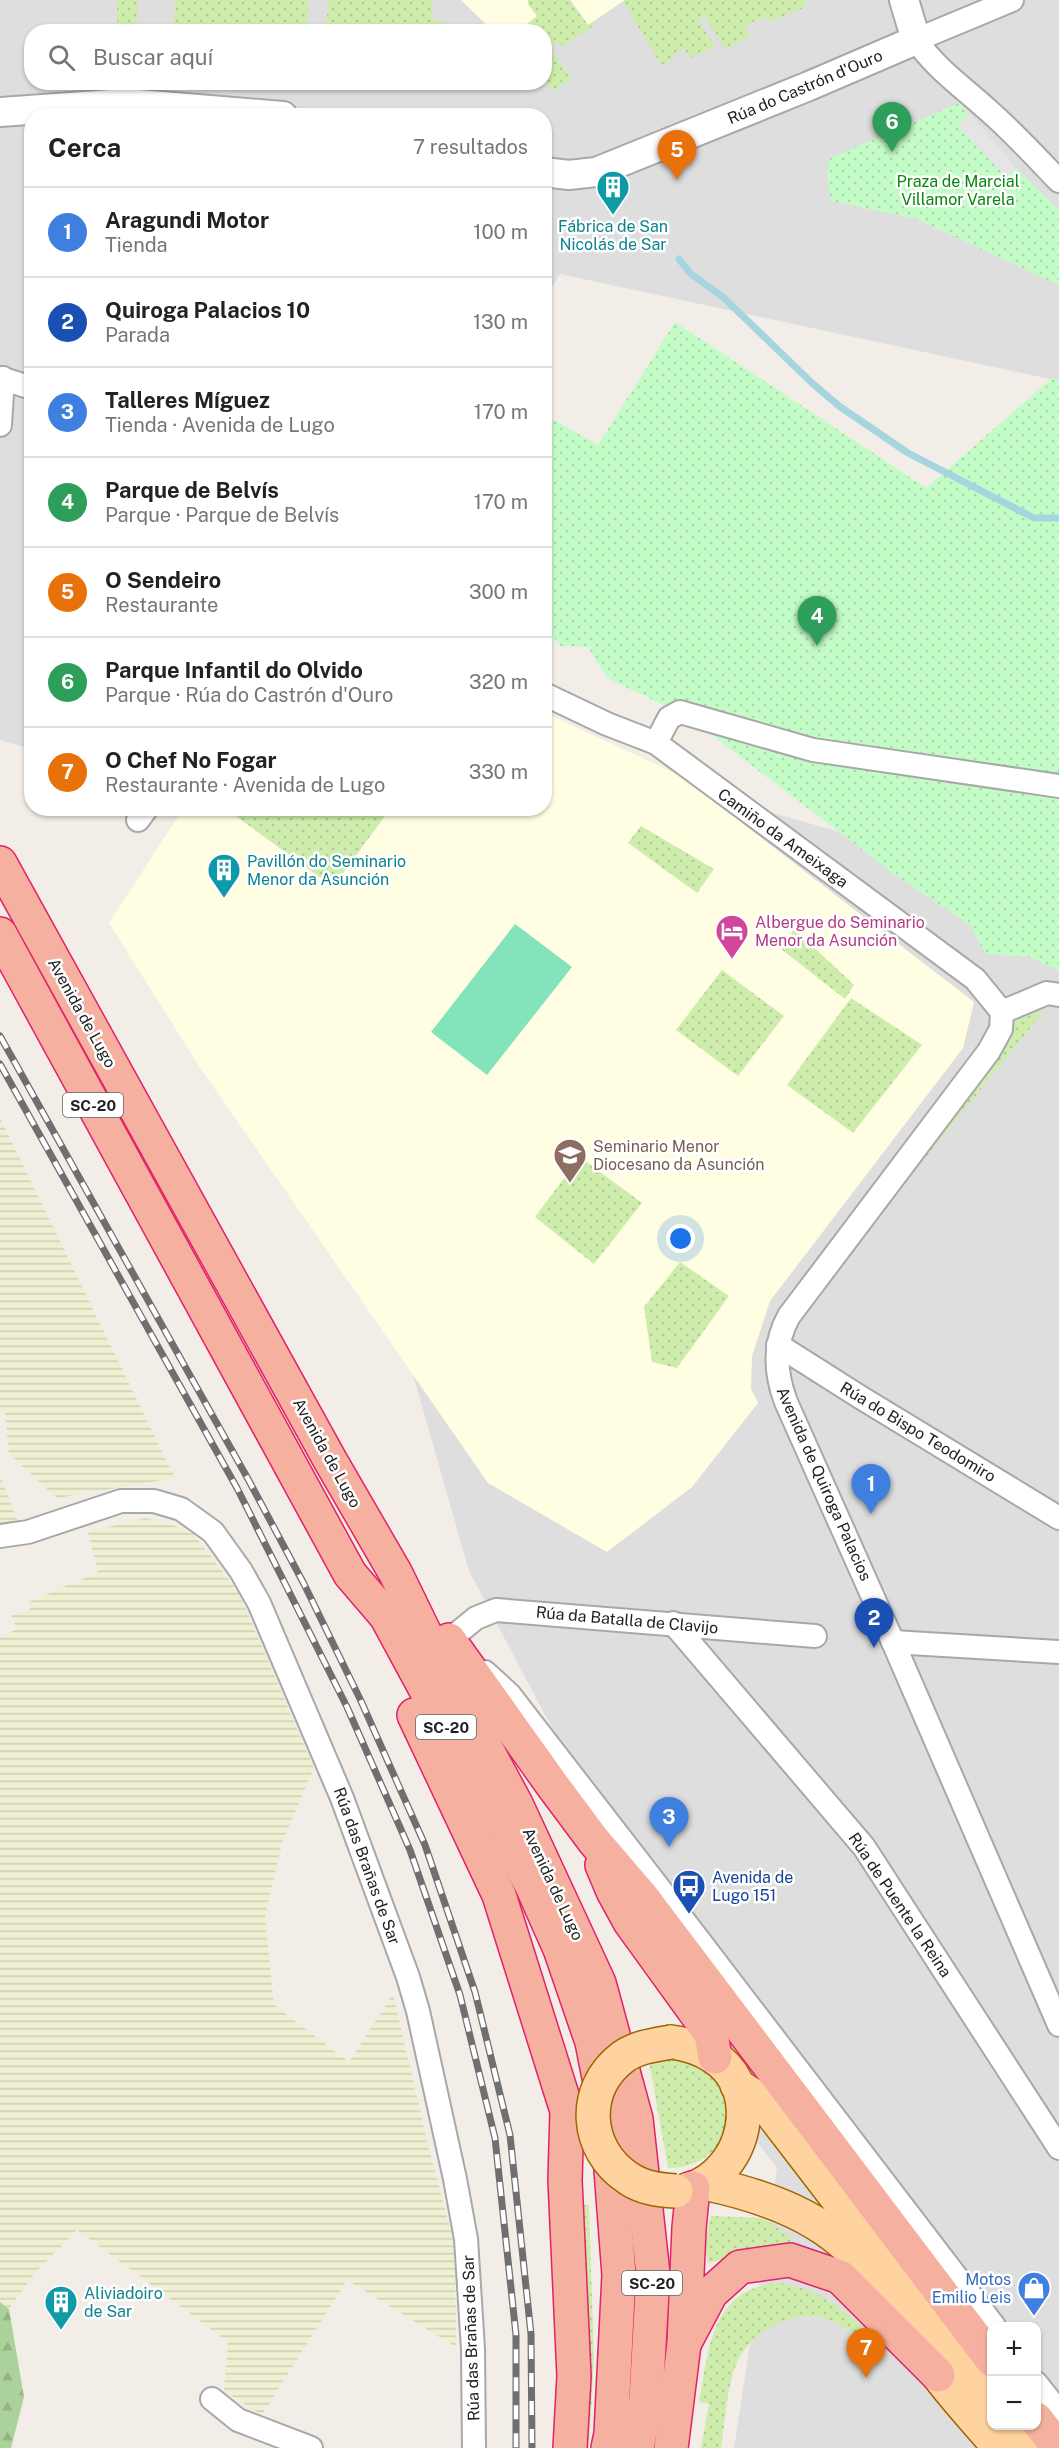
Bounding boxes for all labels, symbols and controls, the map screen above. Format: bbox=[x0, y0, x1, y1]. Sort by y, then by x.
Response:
search box bbox=[24, 24, 552, 90]
icon: search bbox=[45, 41, 78, 74]
text: Buscar aquí bbox=[93, 44, 213, 70]
street label: Rúa do Castrón d'Ouro bbox=[725, 46, 885, 128]
pin: 6 bbox=[872, 102, 912, 152]
pin: 5 bbox=[658, 130, 696, 180]
text: Cerca bbox=[48, 132, 121, 163]
text: 7 resultados bbox=[413, 135, 528, 159]
building icon: Fábrica de San Nicolás de Sar bbox=[595, 169, 631, 216]
park label: Praza de Marcial Villamor Varela bbox=[897, 172, 1020, 209]
text: Aragundi Motor bbox=[105, 207, 269, 233]
place label: Fábrica de San Nicolás de Sar bbox=[558, 217, 668, 254]
text: 1 bbox=[63, 220, 72, 244]
text: 100 m bbox=[473, 220, 528, 244]
text: Tienda bbox=[105, 233, 168, 257]
text: Quiroga Palacios 10 bbox=[105, 297, 310, 323]
text: 2 bbox=[61, 310, 74, 334]
text: 130 m bbox=[473, 310, 528, 334]
text: Parada bbox=[105, 323, 170, 347]
text: Talleres Míguez bbox=[105, 387, 270, 413]
text: 3 bbox=[61, 400, 74, 424]
text: 170 m bbox=[474, 400, 528, 424]
text: Tienda · Avenida de Lugo bbox=[105, 413, 335, 437]
text: Parque de Belvís bbox=[105, 477, 279, 503]
text: 4 bbox=[61, 490, 74, 514]
text: 170 m bbox=[474, 490, 528, 514]
text: Parque · Parque de Belvís bbox=[105, 503, 339, 527]
text: O Sendeiro bbox=[105, 567, 221, 593]
text: 5 bbox=[61, 580, 74, 604]
text: 300 m bbox=[469, 580, 528, 604]
text: Restaurante bbox=[105, 593, 218, 617]
pin: 4 bbox=[798, 596, 836, 646]
text: Parque Infantil do Olvido bbox=[105, 657, 363, 683]
text: 6 bbox=[61, 670, 74, 694]
text: 320 m bbox=[469, 670, 528, 694]
text: Parque · Rúa do Castrón d'Ouro bbox=[105, 683, 393, 707]
text: O Chef No Fogar bbox=[105, 747, 277, 773]
text: 7 bbox=[61, 760, 74, 784]
text: 330 m bbox=[469, 760, 528, 784]
text: Restaurante · Avenida de Lugo bbox=[105, 773, 385, 797]
street label: Camiño da Ameixaga bbox=[714, 784, 852, 892]
building icon: Pavillón do Seminario Menor da Asunción bbox=[206, 852, 242, 899]
place label: Pavillón do Seminario Menor da Asunción bbox=[247, 852, 406, 889]
hotel icon: Albergue do Seminario Menor da Asunción bbox=[714, 913, 750, 960]
place label: Albergue do Seminario Menor da Asunción bbox=[755, 913, 925, 950]
street label: Avenida de Lugo bbox=[44, 955, 120, 1071]
road number: SC-20 bbox=[63, 1093, 123, 1117]
school or university icon: Seminario Menor Diocesano da Asunción bbox=[552, 1137, 588, 1184]
place label: Seminario Menor Diocesano da Asunción bbox=[593, 1137, 765, 1174]
your location bbox=[666, 1224, 695, 1253]
street label: Rúa do Bispo Teodomiro bbox=[837, 1378, 999, 1486]
street label: Avenida de Quiroga Palacios bbox=[773, 1384, 875, 1584]
street label: Avenida de Lugo bbox=[289, 1395, 365, 1511]
pin: 1 bbox=[852, 1464, 890, 1514]
pin: 2 bbox=[854, 1598, 894, 1648]
street label: Rúa da Batalla de Clavijo bbox=[535, 1603, 719, 1637]
road number: SC-20 bbox=[416, 1715, 476, 1739]
street label: Rúa das Brañas de Sar bbox=[330, 1785, 404, 1947]
pin: 3 bbox=[650, 1798, 688, 1847]
street label: Avenida de Lugo bbox=[519, 1825, 587, 1943]
street label: Rúa de Puente la Reina bbox=[844, 1829, 956, 1981]
bus stop icon: Avenida de Lugo 151 bbox=[671, 1868, 707, 1915]
place label: Avenida de Lugo 151 bbox=[712, 1868, 793, 1905]
street label: Rúa das Brañas de Sar bbox=[459, 2255, 483, 2421]
place label: Motos Emilio Leis bbox=[932, 2270, 1011, 2307]
shop icon: Motos Emilio Leis bbox=[1016, 2270, 1052, 2317]
road number: SC-20 bbox=[622, 2271, 682, 2295]
building icon: Aliviadoiro de Sar bbox=[43, 2284, 79, 2331]
place label: Aliviadoiro de Sar bbox=[84, 2284, 163, 2321]
map controls bbox=[987, 2322, 1041, 2430]
button: + bbox=[987, 2322, 1041, 2376]
pin: 7 bbox=[846, 2328, 886, 2378]
button: − bbox=[987, 2376, 1041, 2430]

